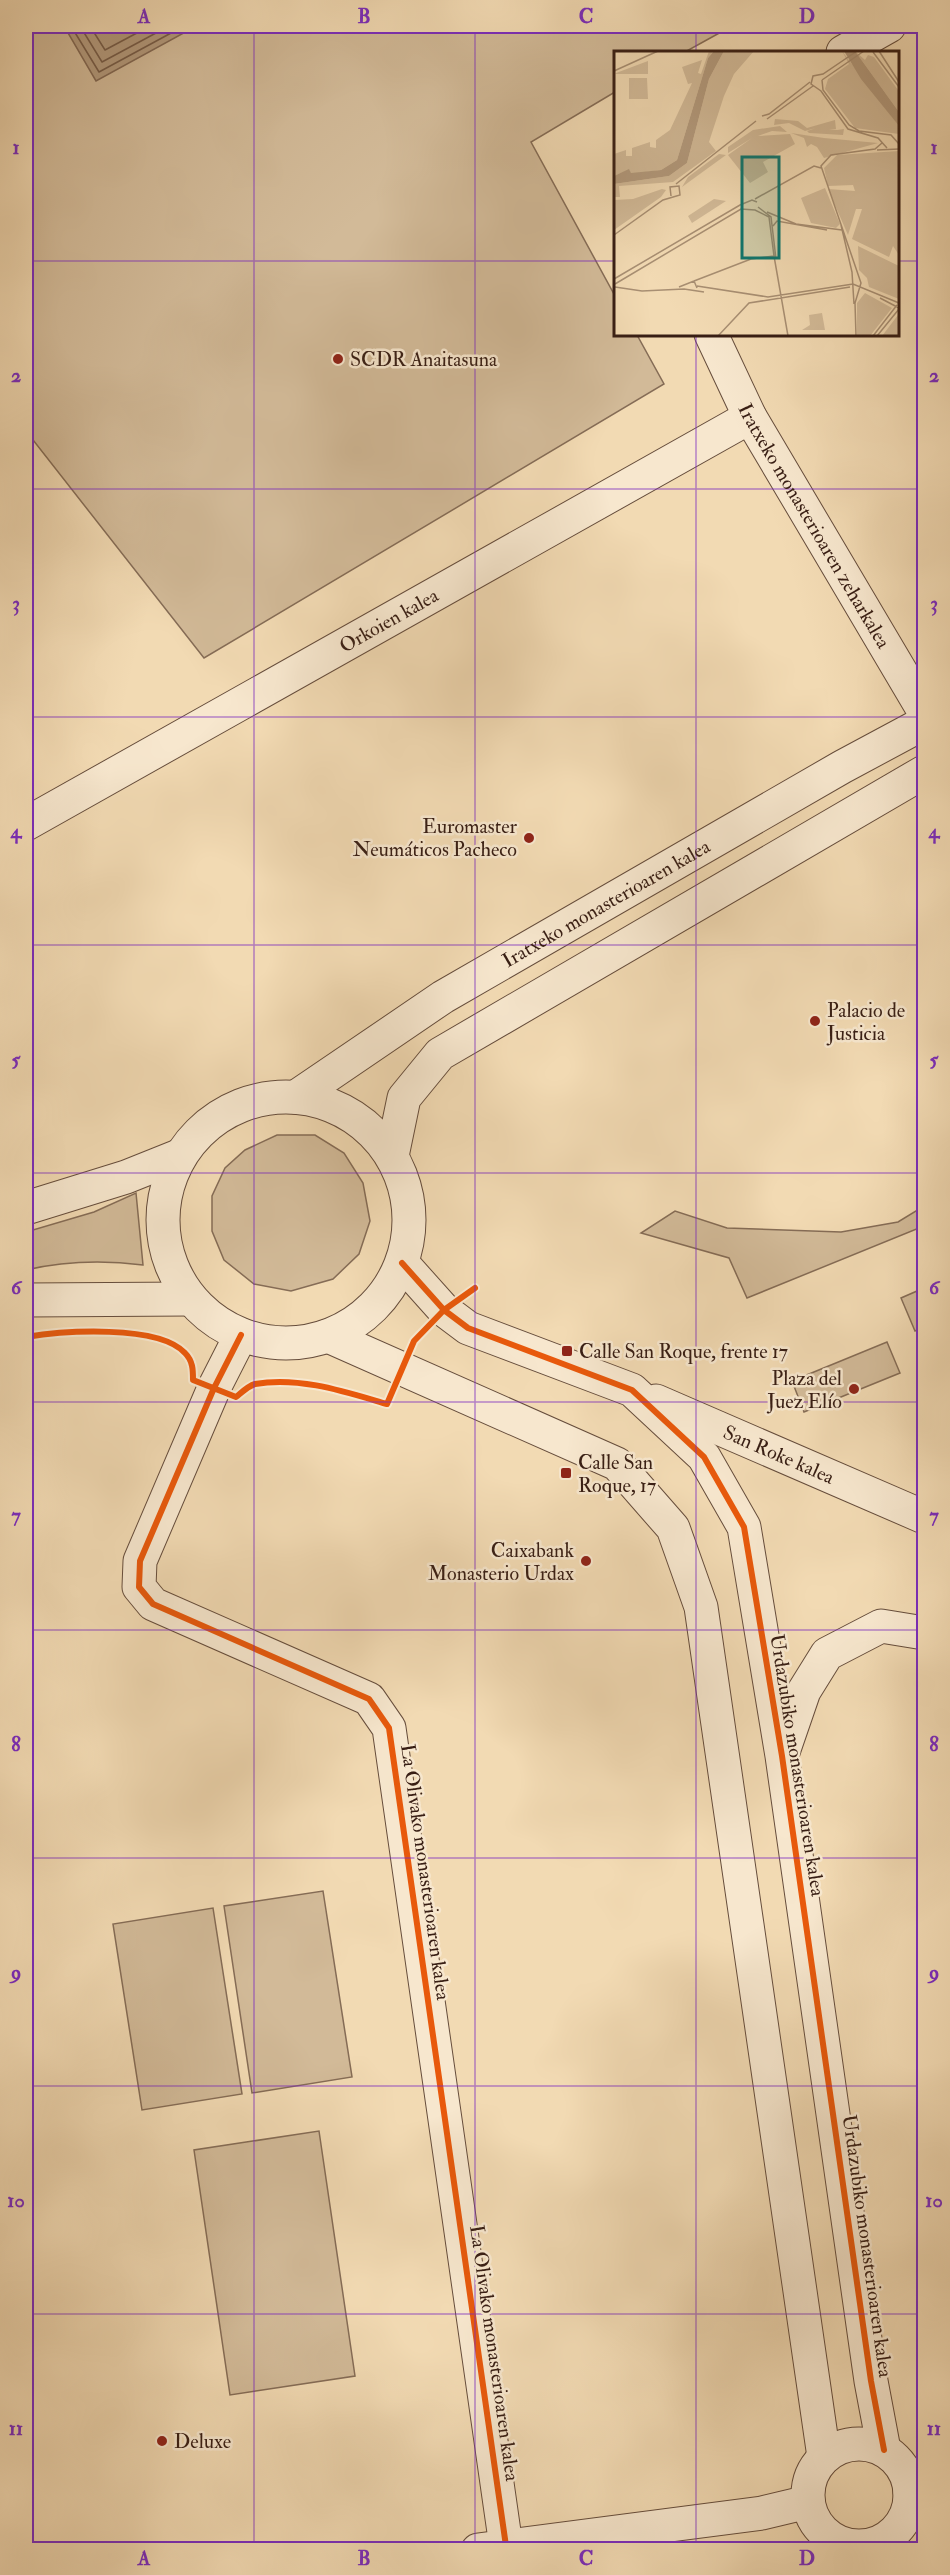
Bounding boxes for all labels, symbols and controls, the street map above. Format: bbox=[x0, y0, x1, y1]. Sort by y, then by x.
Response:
text: A bbox=[137, 4, 151, 29]
text: B bbox=[357, 4, 371, 29]
text: C bbox=[579, 4, 593, 29]
text: D bbox=[799, 4, 815, 29]
inset map bbox=[614, 51, 899, 336]
text: 1 bbox=[12, 135, 20, 160]
text: 1 bbox=[930, 135, 938, 160]
place label: SCDR Anaitasuna bbox=[350, 347, 498, 372]
marker: SCDR Anaitasuna bbox=[331, 352, 345, 366]
text: 2 bbox=[11, 363, 21, 388]
text: 2 bbox=[929, 363, 939, 388]
street label: Iratxeko monasterioaren zeharkalea bbox=[732, 399, 896, 653]
street label: Orkoien kalea bbox=[335, 582, 444, 658]
text: 3 bbox=[12, 591, 20, 616]
text: 3 bbox=[930, 591, 938, 616]
place label: Euromaster Neumáticos Pacheco bbox=[353, 814, 518, 862]
text: 4 bbox=[10, 819, 23, 844]
text: 4 bbox=[928, 819, 941, 844]
marker: Euromaster Neumáticos Pacheco bbox=[522, 831, 536, 845]
street label: Iratxeko monasterioaren kalea bbox=[498, 833, 715, 973]
place label: Palacio de Justicia bbox=[826, 998, 905, 1046]
marker: Palacio de Justicia bbox=[808, 1014, 822, 1028]
text: 5 bbox=[12, 1047, 22, 1072]
text: 5 bbox=[930, 1047, 940, 1072]
text: 6 bbox=[11, 1275, 23, 1300]
text: 6 bbox=[929, 1275, 941, 1300]
place label: Calle San Roque, frente 17 bbox=[579, 1339, 788, 1364]
marker: Calle San Roque, frente 17 bbox=[560, 1344, 574, 1358]
place label: Plaza del Juez Elío bbox=[766, 1366, 842, 1414]
marker: Plaza del Juez Elío bbox=[847, 1382, 861, 1396]
street label: San Roke kalea bbox=[719, 1420, 839, 1490]
place label: Calle San Roque, 17 bbox=[578, 1450, 656, 1498]
marker: Calle San Roque, 17 bbox=[559, 1466, 573, 1480]
text: 7 bbox=[11, 1503, 21, 1528]
text: 7 bbox=[929, 1503, 939, 1528]
place label: Caixabank Monasterio Urdax bbox=[428, 1538, 574, 1586]
marker: Caixabank Monasterio Urdax bbox=[579, 1554, 593, 1568]
street label: Urdazubiko monasterioaren kalea bbox=[764, 1632, 831, 1899]
text: 8 bbox=[11, 1732, 21, 1757]
text: 8 bbox=[929, 1732, 939, 1757]
street label: La Olivako monasterioaren kalea bbox=[395, 1742, 456, 2003]
text: 9 bbox=[9, 1960, 21, 1985]
text: 9 bbox=[927, 1960, 939, 1985]
street label: Urdazubiko monasterioaren kalea bbox=[837, 2113, 898, 2380]
text: 10 bbox=[7, 2188, 25, 2213]
text: 10 bbox=[925, 2188, 943, 2213]
street label: La Olivako monasterioaren kalea bbox=[464, 2223, 525, 2484]
text: 11 bbox=[9, 2416, 23, 2441]
text: 11 bbox=[927, 2416, 941, 2441]
place label: Deluxe bbox=[174, 2429, 231, 2454]
marker: Deluxe bbox=[155, 2434, 169, 2448]
text: A bbox=[137, 2546, 151, 2571]
text: B bbox=[357, 2546, 371, 2571]
text: C bbox=[579, 2546, 593, 2571]
text: D bbox=[799, 2546, 815, 2571]

